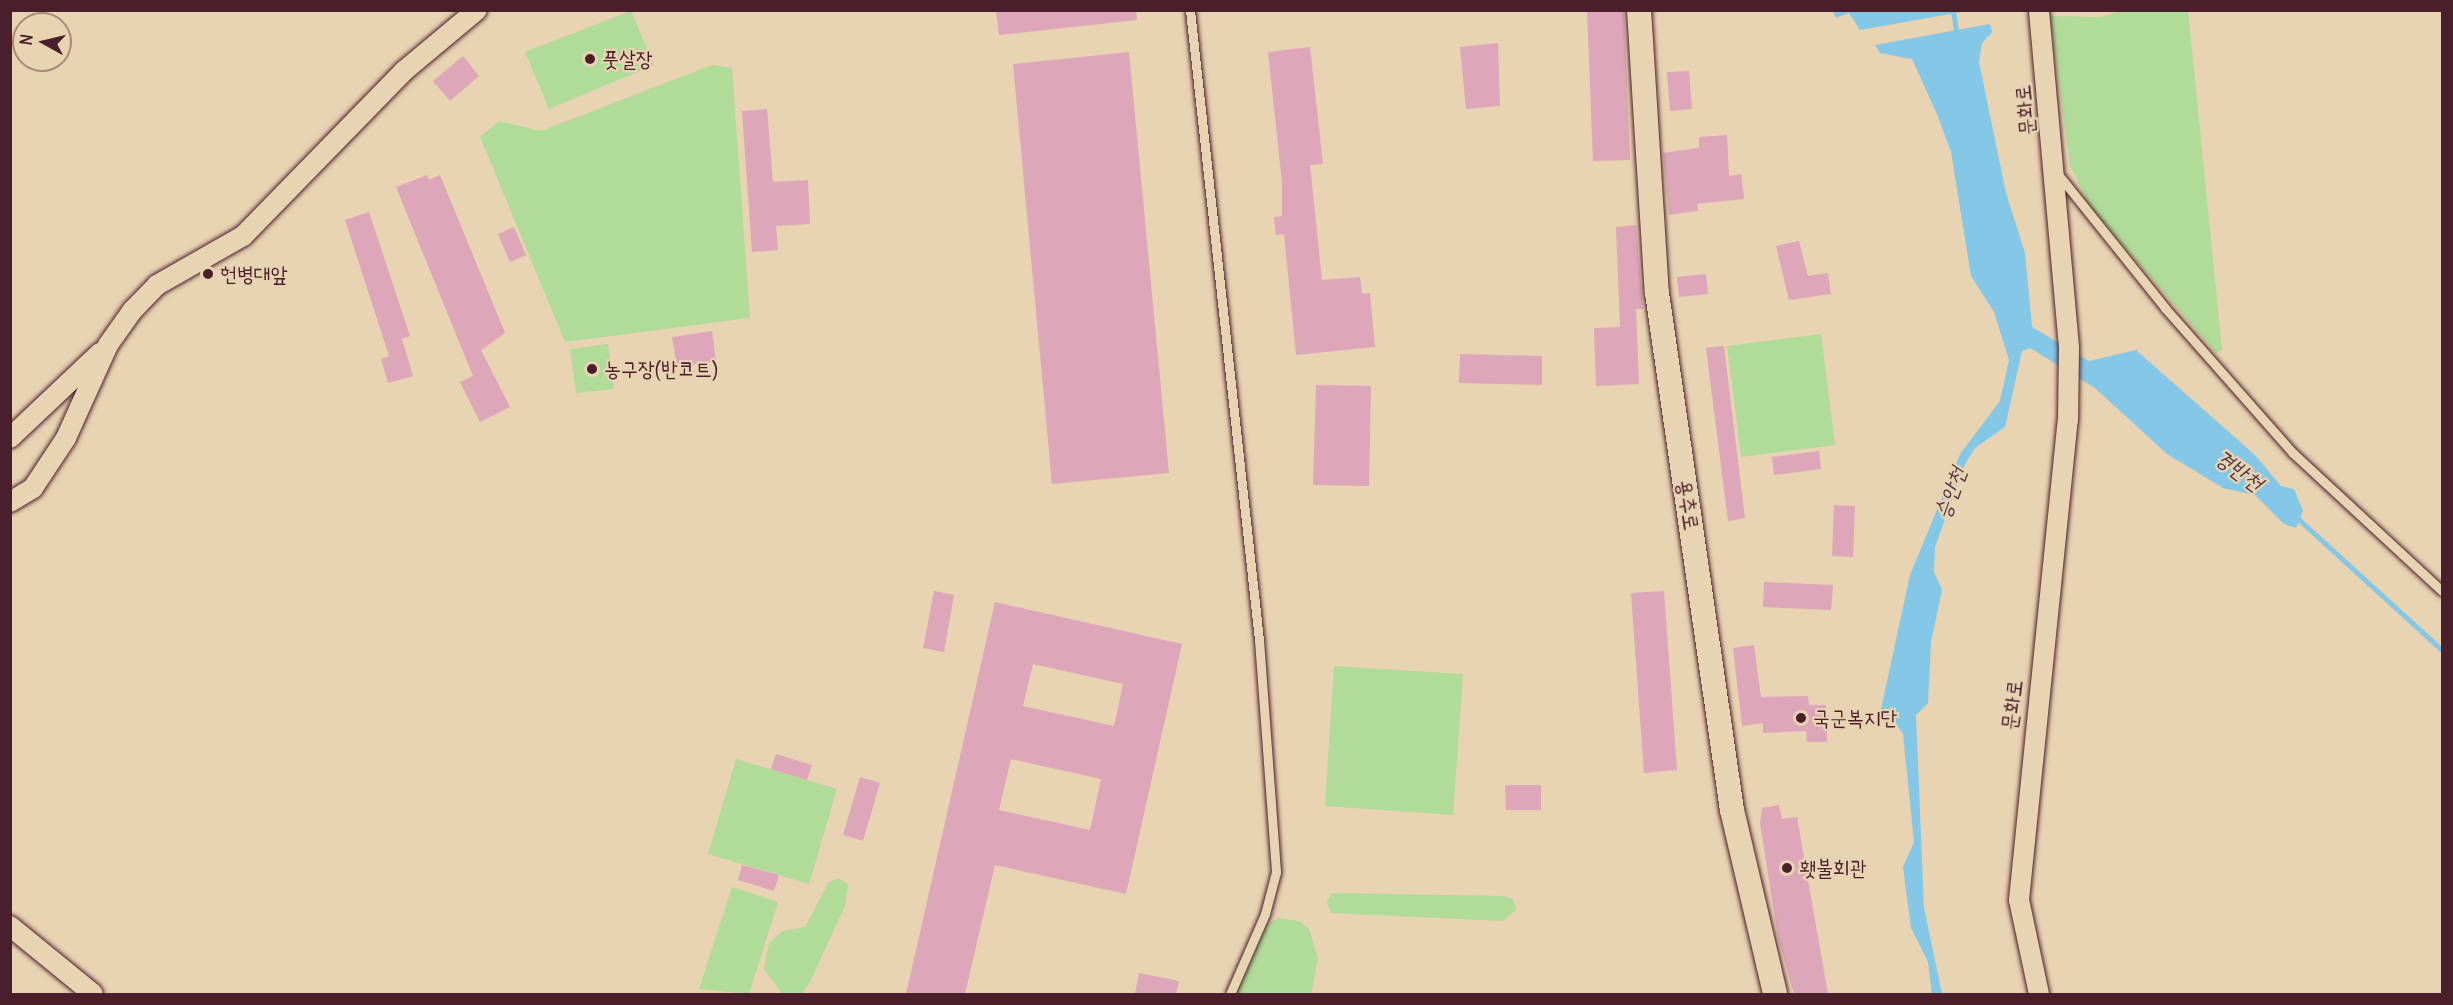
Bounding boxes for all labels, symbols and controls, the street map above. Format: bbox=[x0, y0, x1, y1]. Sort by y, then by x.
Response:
north arrow bbox=[12, 12, 72, 72]
text: N bbox=[15, 33, 37, 47]
place label: 풋살장 bbox=[602, 46, 653, 72]
marker: 풋살장 bbox=[583, 52, 597, 66]
street label: 문화로 bbox=[2010, 83, 2040, 137]
place label: 헌병대앞 bbox=[220, 261, 288, 287]
marker: 헌병대앞 bbox=[201, 267, 215, 281]
place label: 농구장(반코트) bbox=[604, 356, 718, 382]
marker: 농구장(반코트) bbox=[585, 362, 599, 376]
water label: 경반천 bbox=[2210, 443, 2268, 497]
water label: 승안천 bbox=[1929, 464, 1971, 522]
street label: 용추로 bbox=[1672, 478, 1704, 532]
street label: 문화로 bbox=[1996, 678, 2028, 732]
place label: 국군복지단 bbox=[1813, 705, 1897, 731]
marker: 국군복지단 bbox=[1794, 711, 1808, 725]
place label: 횃불회관 bbox=[1799, 855, 1867, 881]
marker: 횃불회관 bbox=[1780, 861, 1794, 875]

